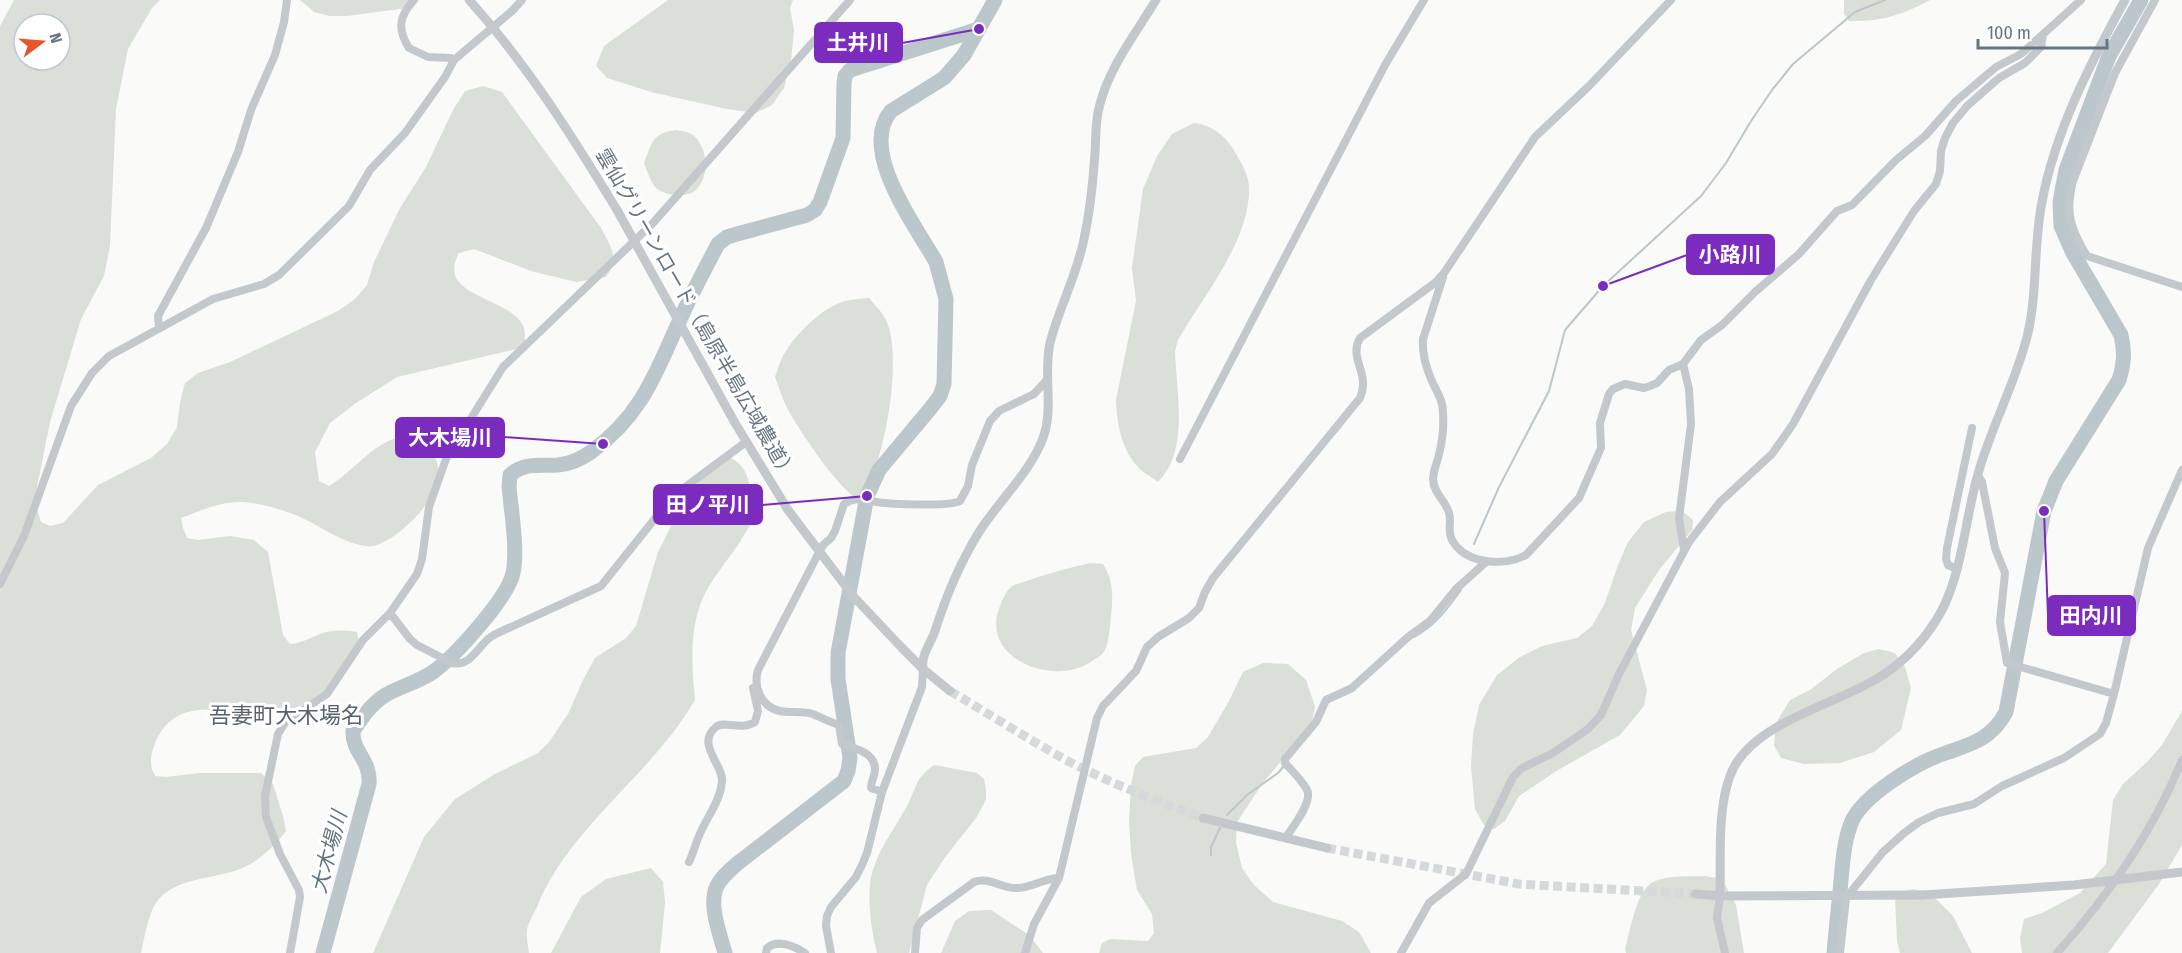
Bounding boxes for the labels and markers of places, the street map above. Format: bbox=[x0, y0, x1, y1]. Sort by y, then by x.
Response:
callout: 土井川 bbox=[815, 23, 902, 62]
callout: 小路川 bbox=[1687, 235, 1774, 274]
callout: 大木場川 bbox=[396, 418, 504, 457]
callout: 田ノ平川 bbox=[654, 485, 762, 524]
callout: 田内川 bbox=[2048, 596, 2135, 635]

